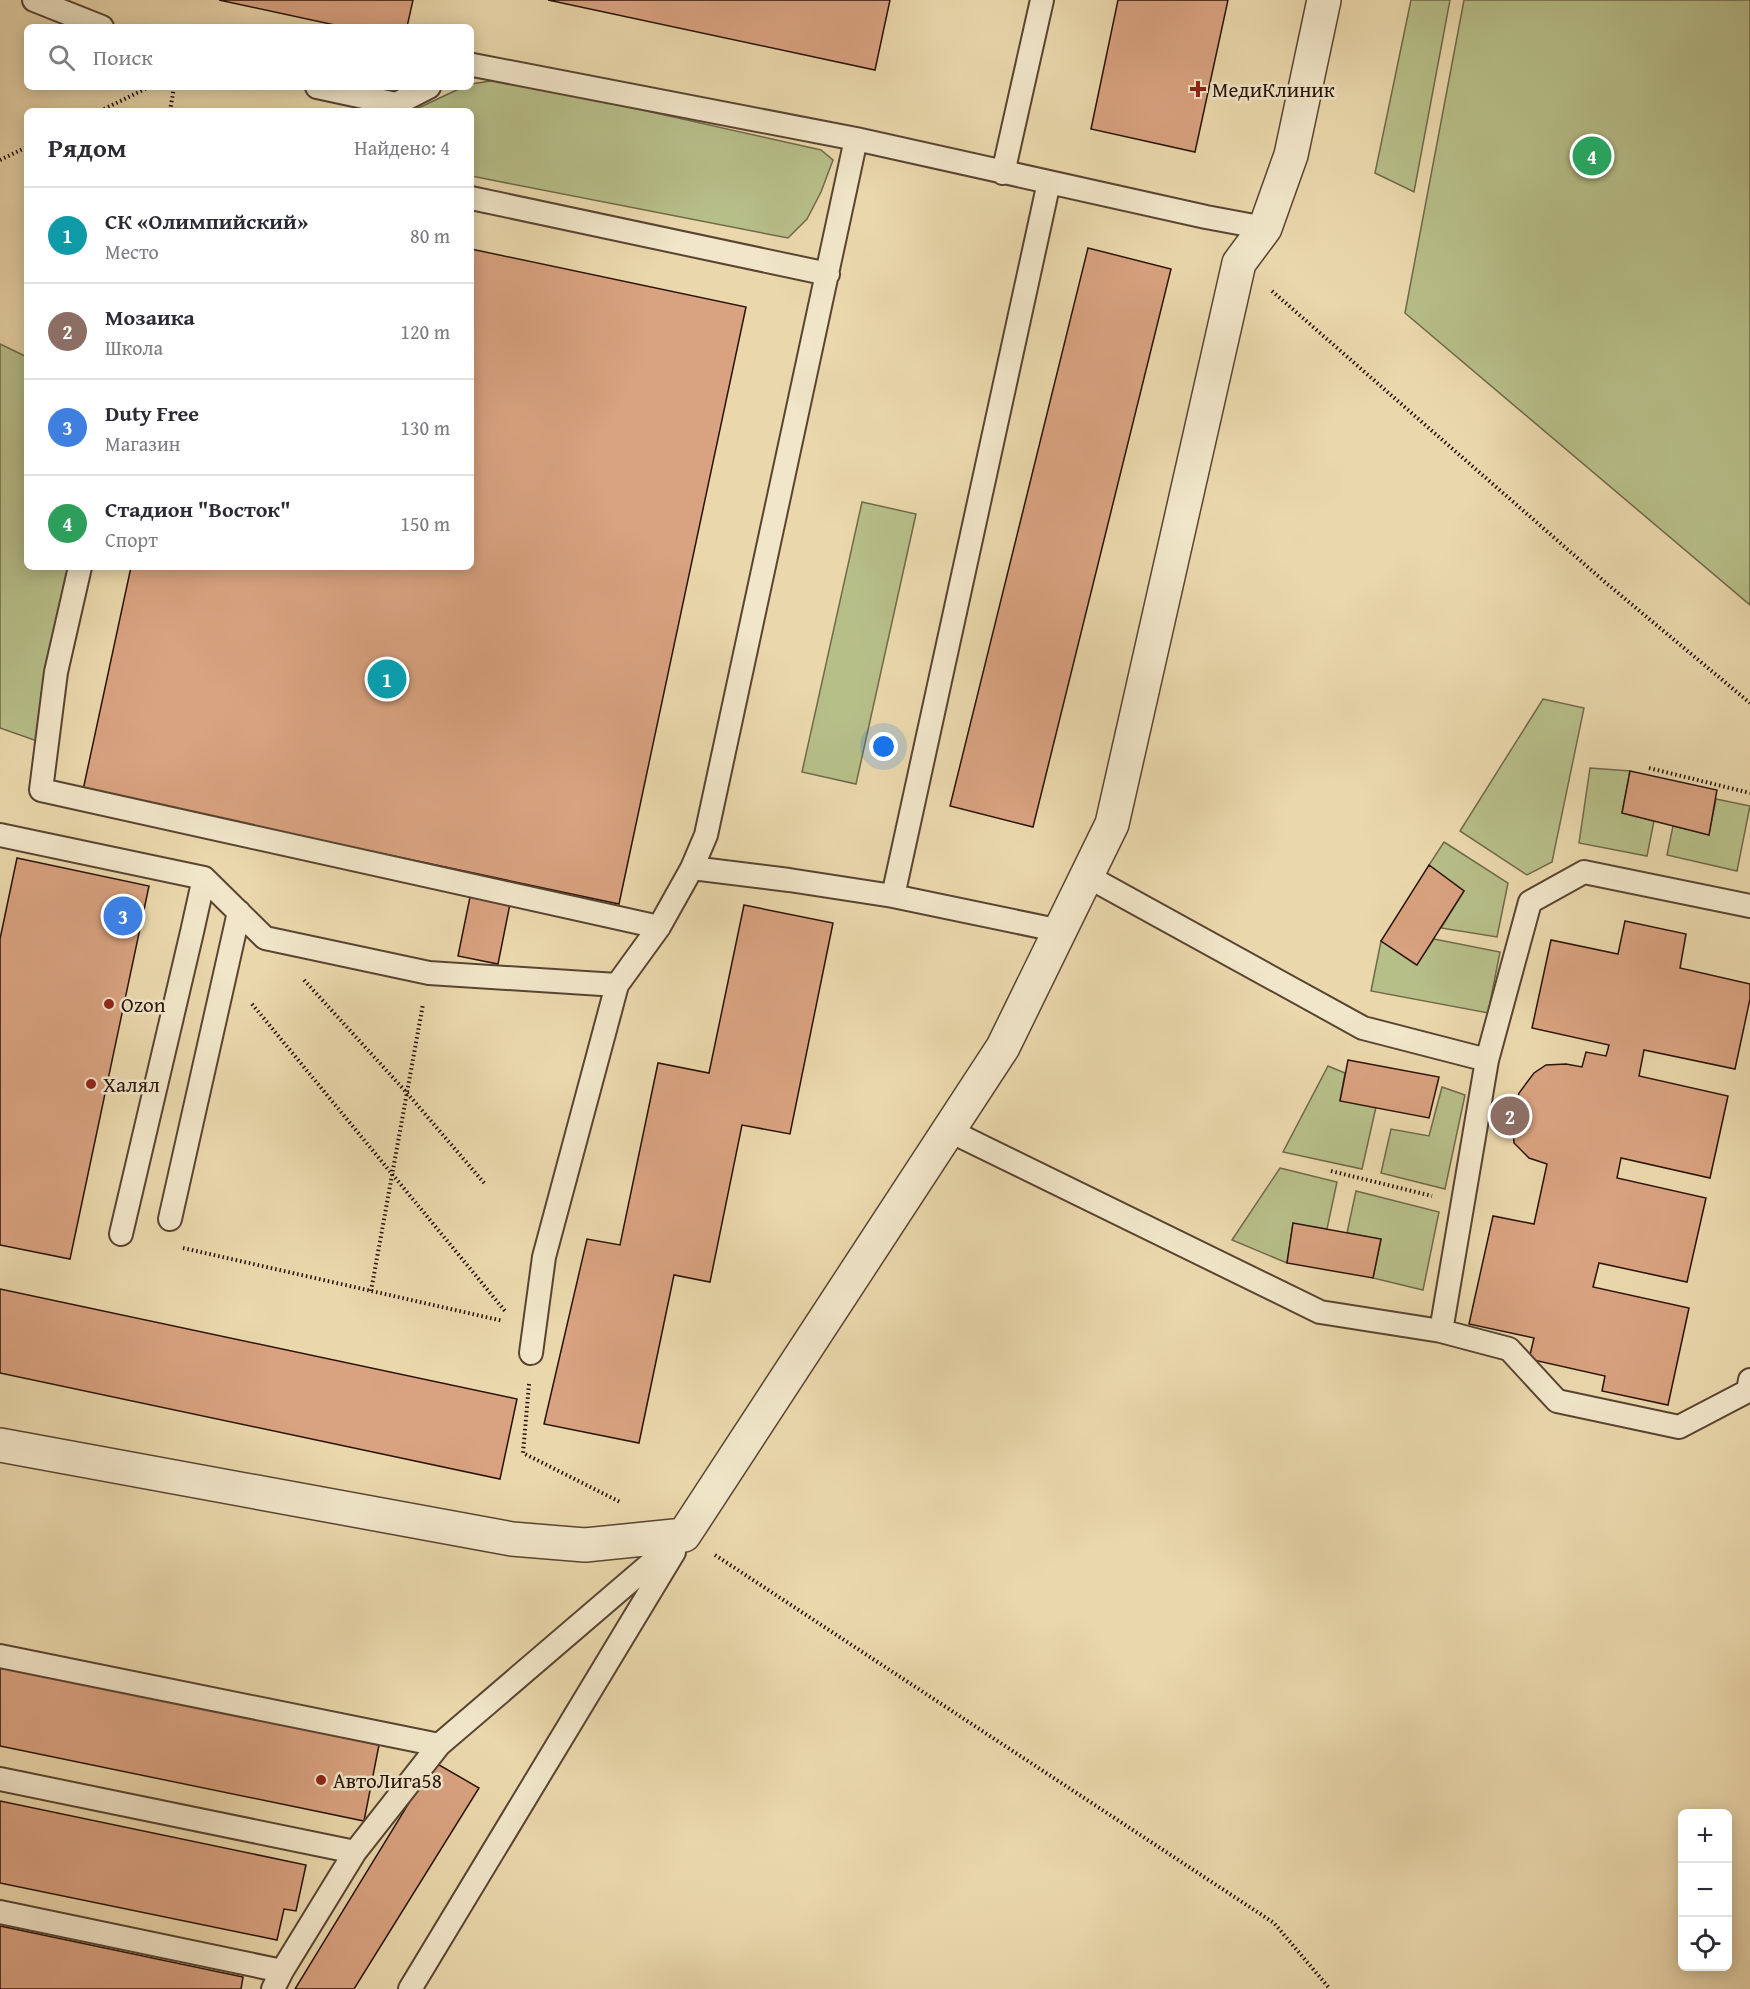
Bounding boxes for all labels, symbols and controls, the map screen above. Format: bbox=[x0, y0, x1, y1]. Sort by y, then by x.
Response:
search box bbox=[24, 24, 474, 90]
icon: search bbox=[45, 41, 78, 74]
text: Поиск bbox=[93, 41, 153, 73]
place label: МедиКлиник bbox=[1212, 74, 1335, 105]
marker: МедиКлиник bbox=[1189, 80, 1207, 98]
text: Рядом bbox=[48, 128, 126, 167]
text: Найдено: 4 bbox=[354, 133, 450, 162]
pin: 4 bbox=[1572, 134, 1612, 178]
text: СК «Олимпийский» bbox=[105, 205, 308, 237]
text: 1 bbox=[62, 221, 73, 250]
text: 80 m bbox=[410, 221, 450, 250]
text: Место bbox=[105, 237, 159, 266]
text: Мозаика bbox=[105, 301, 195, 333]
text: 2 bbox=[62, 317, 73, 346]
text: 120 m bbox=[400, 317, 450, 346]
text: Школа bbox=[105, 333, 163, 362]
text: Duty Free bbox=[105, 397, 199, 429]
text: 3 bbox=[62, 413, 73, 442]
text: 130 m bbox=[400, 413, 450, 442]
text: Магазин bbox=[105, 429, 180, 458]
text: Стадион "Восток" bbox=[105, 493, 291, 525]
text: 4 bbox=[62, 509, 73, 538]
text: 150 m bbox=[400, 509, 450, 538]
text: Спорт bbox=[105, 525, 158, 554]
pin: 1 bbox=[368, 656, 406, 702]
your location bbox=[869, 732, 898, 761]
pin: 3 bbox=[104, 894, 142, 938]
place label: Ozon bbox=[121, 989, 166, 1020]
marker: Ozon bbox=[102, 997, 116, 1011]
place label: Халял bbox=[103, 1069, 160, 1100]
marker: Халял bbox=[84, 1077, 98, 1091]
pin: 2 bbox=[1490, 1094, 1530, 1138]
place label: АвтоЛига58 bbox=[333, 1765, 442, 1796]
marker: АвтоЛига58 bbox=[314, 1773, 328, 1787]
map controls bbox=[1678, 1809, 1732, 1971]
button: + bbox=[1678, 1809, 1732, 1863]
button: − bbox=[1678, 1863, 1732, 1917]
button: locate bbox=[1678, 1917, 1732, 1971]

